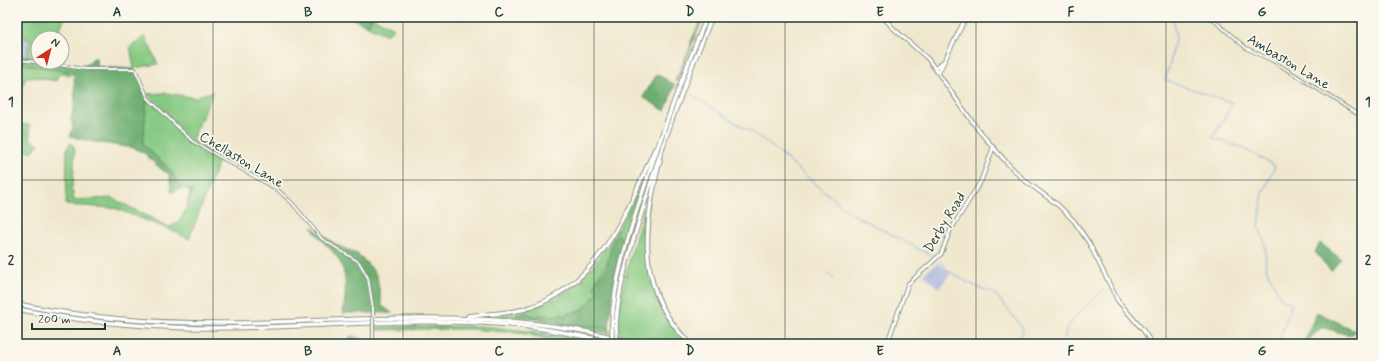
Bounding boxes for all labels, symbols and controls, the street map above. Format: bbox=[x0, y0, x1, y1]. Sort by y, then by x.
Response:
text: A bbox=[113, 4, 121, 21]
text: B bbox=[304, 4, 313, 21]
text: C bbox=[494, 4, 504, 21]
text: D bbox=[686, 4, 695, 21]
text: E bbox=[876, 4, 884, 21]
text: F bbox=[1068, 4, 1075, 21]
text: G bbox=[1258, 4, 1267, 21]
north arrow bbox=[30, 30, 70, 70]
street label: Ambaston Lane bbox=[1244, 30, 1333, 94]
text: N bbox=[48, 35, 62, 51]
text: 1 bbox=[8, 94, 14, 111]
text: 1 bbox=[1365, 94, 1371, 111]
street label: Chellaston Lane bbox=[196, 128, 287, 192]
street label: Derby Road bbox=[920, 189, 970, 256]
text: 2 bbox=[8, 252, 15, 269]
text: 2 bbox=[1365, 252, 1372, 269]
scale bar bbox=[32, 305, 105, 331]
text: 200 m bbox=[38, 312, 71, 328]
text: A bbox=[113, 343, 121, 360]
text: B bbox=[304, 343, 313, 360]
text: C bbox=[494, 343, 504, 360]
text: D bbox=[686, 343, 695, 360]
text: E bbox=[876, 343, 884, 360]
text: F bbox=[1068, 343, 1075, 360]
text: G bbox=[1258, 343, 1267, 360]

